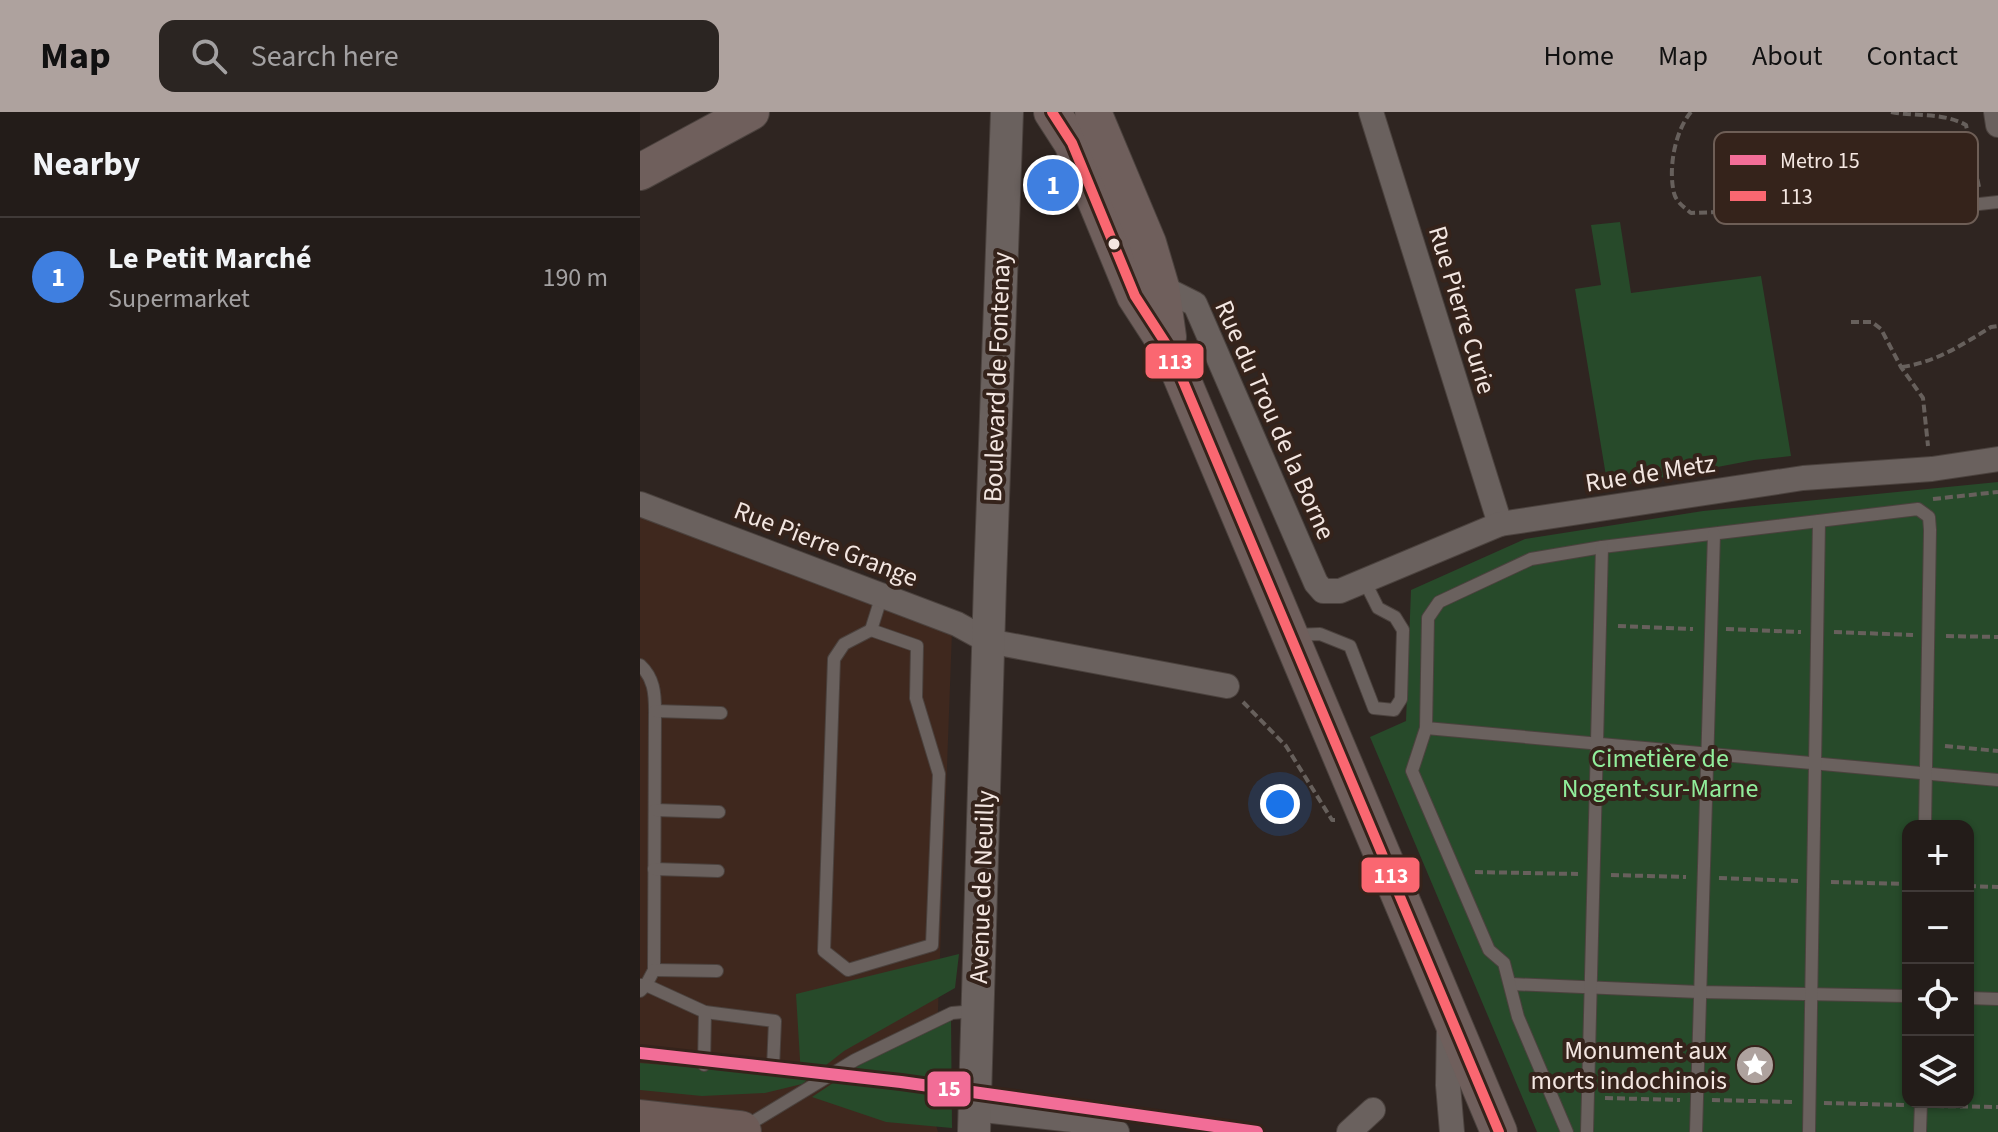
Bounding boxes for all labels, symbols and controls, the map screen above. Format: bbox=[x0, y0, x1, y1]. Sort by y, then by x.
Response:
search box bbox=[159, 20, 719, 92]
text: Map bbox=[40, 29, 111, 83]
icon: search bbox=[187, 34, 231, 78]
text: Search here bbox=[251, 35, 399, 78]
text: Home bbox=[1543, 36, 1614, 76]
text: Map bbox=[1658, 36, 1708, 76]
text: About bbox=[1752, 36, 1823, 76]
text: Contact bbox=[1867, 36, 1958, 76]
legend bbox=[1714, 132, 1978, 224]
text: Nearby bbox=[32, 140, 140, 189]
text: Metro 15 bbox=[1780, 145, 1860, 177]
pin: 1 bbox=[1027, 155, 1079, 215]
text: 113 bbox=[1780, 181, 1813, 213]
street label: Rue Pierre Curie bbox=[1419, 221, 1505, 399]
unlabelled marker bbox=[1106, 236, 1122, 252]
text: Le Petit Marché bbox=[108, 237, 311, 280]
street label: Boulevard de Fontenay bbox=[974, 251, 1020, 503]
text: 1 bbox=[51, 259, 65, 296]
text: 190 m bbox=[542, 259, 608, 296]
text: Supermarket bbox=[108, 280, 250, 317]
street label: Rue du Trou de la Borne bbox=[1205, 294, 1345, 546]
line badge: 113 bbox=[1144, 342, 1205, 380]
text: 113 bbox=[1158, 346, 1192, 378]
street label: Rue de Metz bbox=[1582, 444, 1718, 502]
street label: Rue Pierre Grange bbox=[729, 492, 923, 596]
park label: Cimetière de Nogent-sur-Marne bbox=[1562, 740, 1758, 807]
your location bbox=[1260, 784, 1300, 824]
street label: Avenue de Neuilly bbox=[960, 790, 1004, 984]
map controls bbox=[1902, 820, 1974, 1108]
button: + bbox=[1902, 820, 1974, 892]
line badge: 113 bbox=[1360, 856, 1421, 894]
text: 113 bbox=[1374, 860, 1408, 892]
button: − bbox=[1902, 892, 1974, 964]
button: locate bbox=[1902, 964, 1974, 1036]
place label: Monument aux morts indochinois bbox=[1531, 1032, 1727, 1099]
button: layers bbox=[1902, 1036, 1974, 1108]
place icon: Monument aux morts indochinois bbox=[1734, 1044, 1776, 1086]
line badge: 15 bbox=[926, 1070, 972, 1108]
text: 15 bbox=[937, 1073, 961, 1105]

